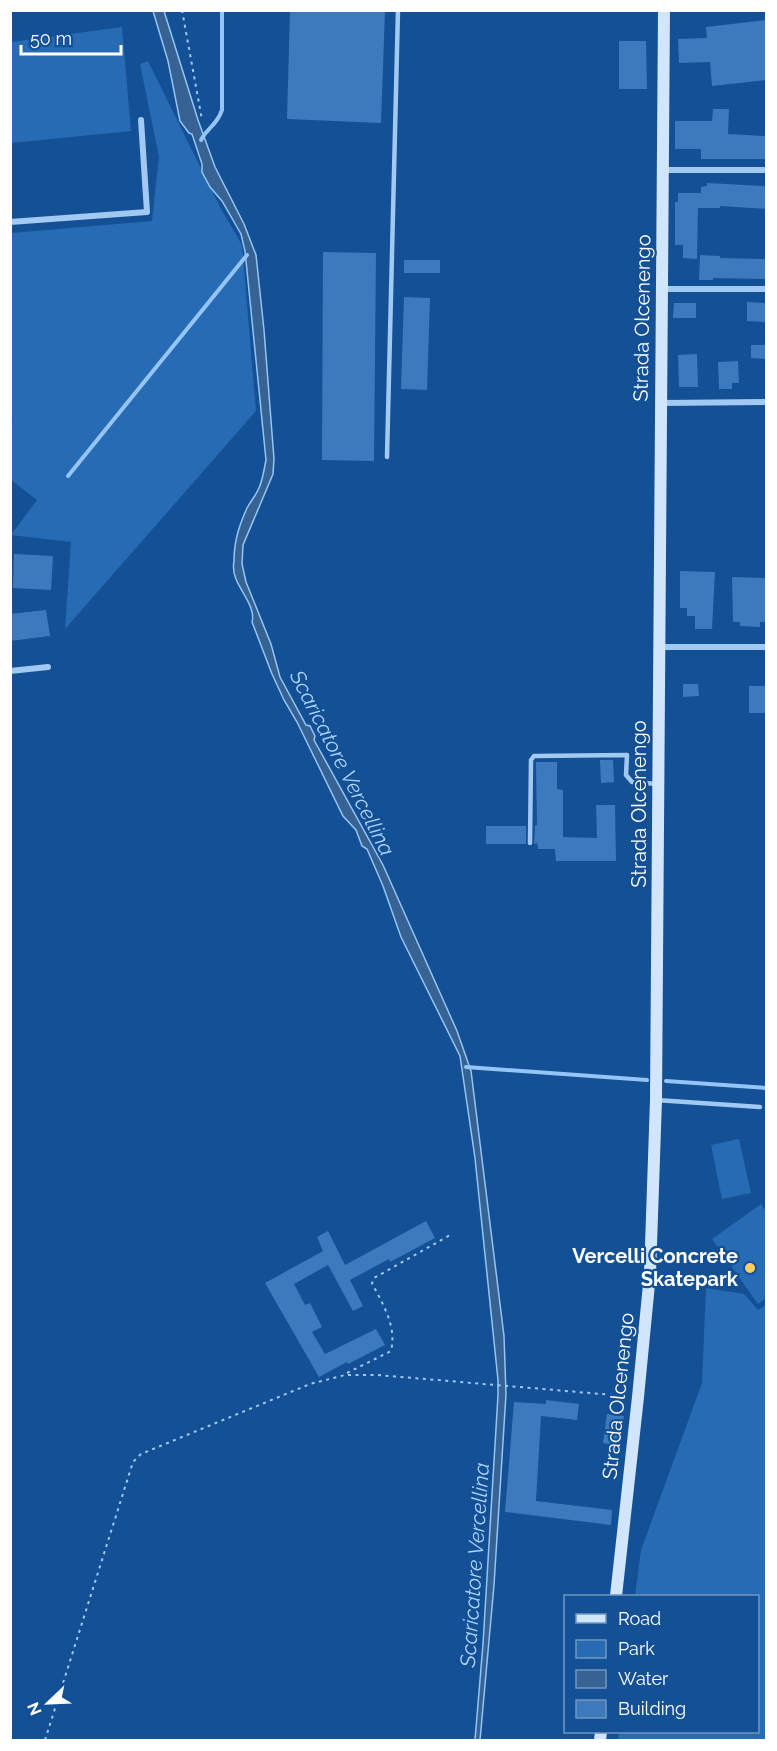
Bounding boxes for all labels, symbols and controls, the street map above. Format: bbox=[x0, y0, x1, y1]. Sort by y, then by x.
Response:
scale bar bbox=[21, 18, 122, 56]
text: 50 m bbox=[30, 28, 72, 49]
street label: Strada Olcenengo bbox=[629, 234, 655, 402]
water label: Scaricatore Vercellina bbox=[284, 665, 400, 860]
street label: Strada Olcenengo bbox=[627, 720, 651, 888]
place label: Vercelli Concrete Skatepark bbox=[572, 1244, 739, 1291]
marker: Vercelli Concrete Skatepark bbox=[743, 1261, 757, 1275]
street label: Strada Olcenengo bbox=[597, 1311, 639, 1480]
water label: Scaricatore Vercellina bbox=[455, 1462, 494, 1669]
legend bbox=[564, 1595, 759, 1733]
text: Road bbox=[618, 1608, 661, 1629]
text: Park bbox=[618, 1638, 655, 1659]
text: Water bbox=[618, 1668, 669, 1689]
north arrow bbox=[18, 1673, 78, 1733]
text: Building bbox=[618, 1698, 686, 1719]
text: N bbox=[24, 1699, 46, 1718]

